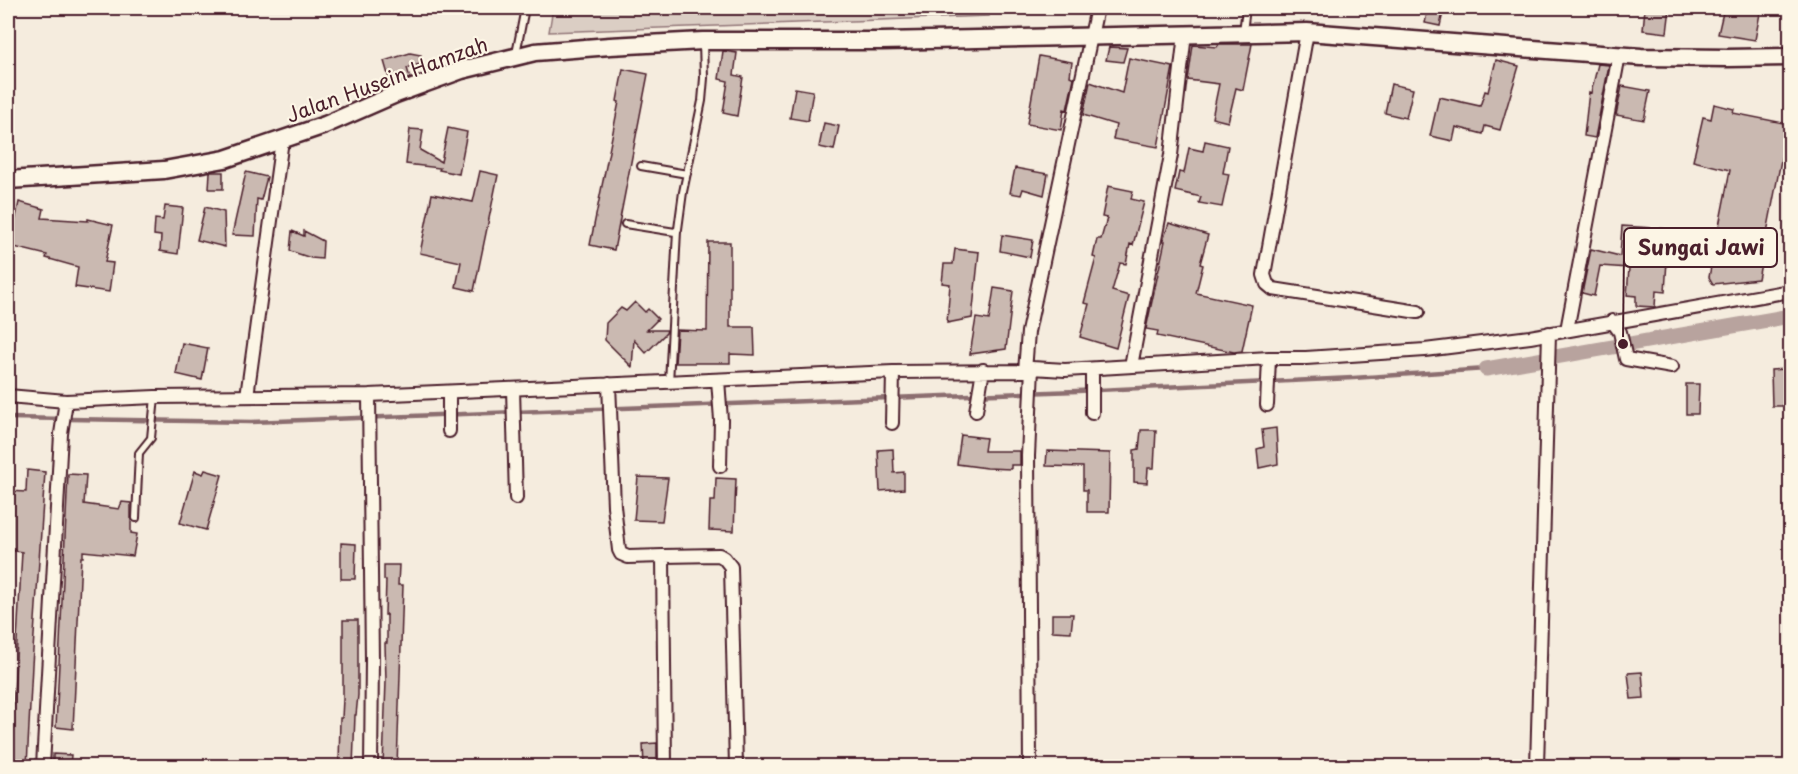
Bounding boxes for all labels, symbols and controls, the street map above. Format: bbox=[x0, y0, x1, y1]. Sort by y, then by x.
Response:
street label: Jalan Husein Hamzah bbox=[282, 29, 492, 129]
callout: Sungai Jawi bbox=[1624, 228, 1777, 267]
text: Sungai Jawi bbox=[1637, 230, 1765, 262]

